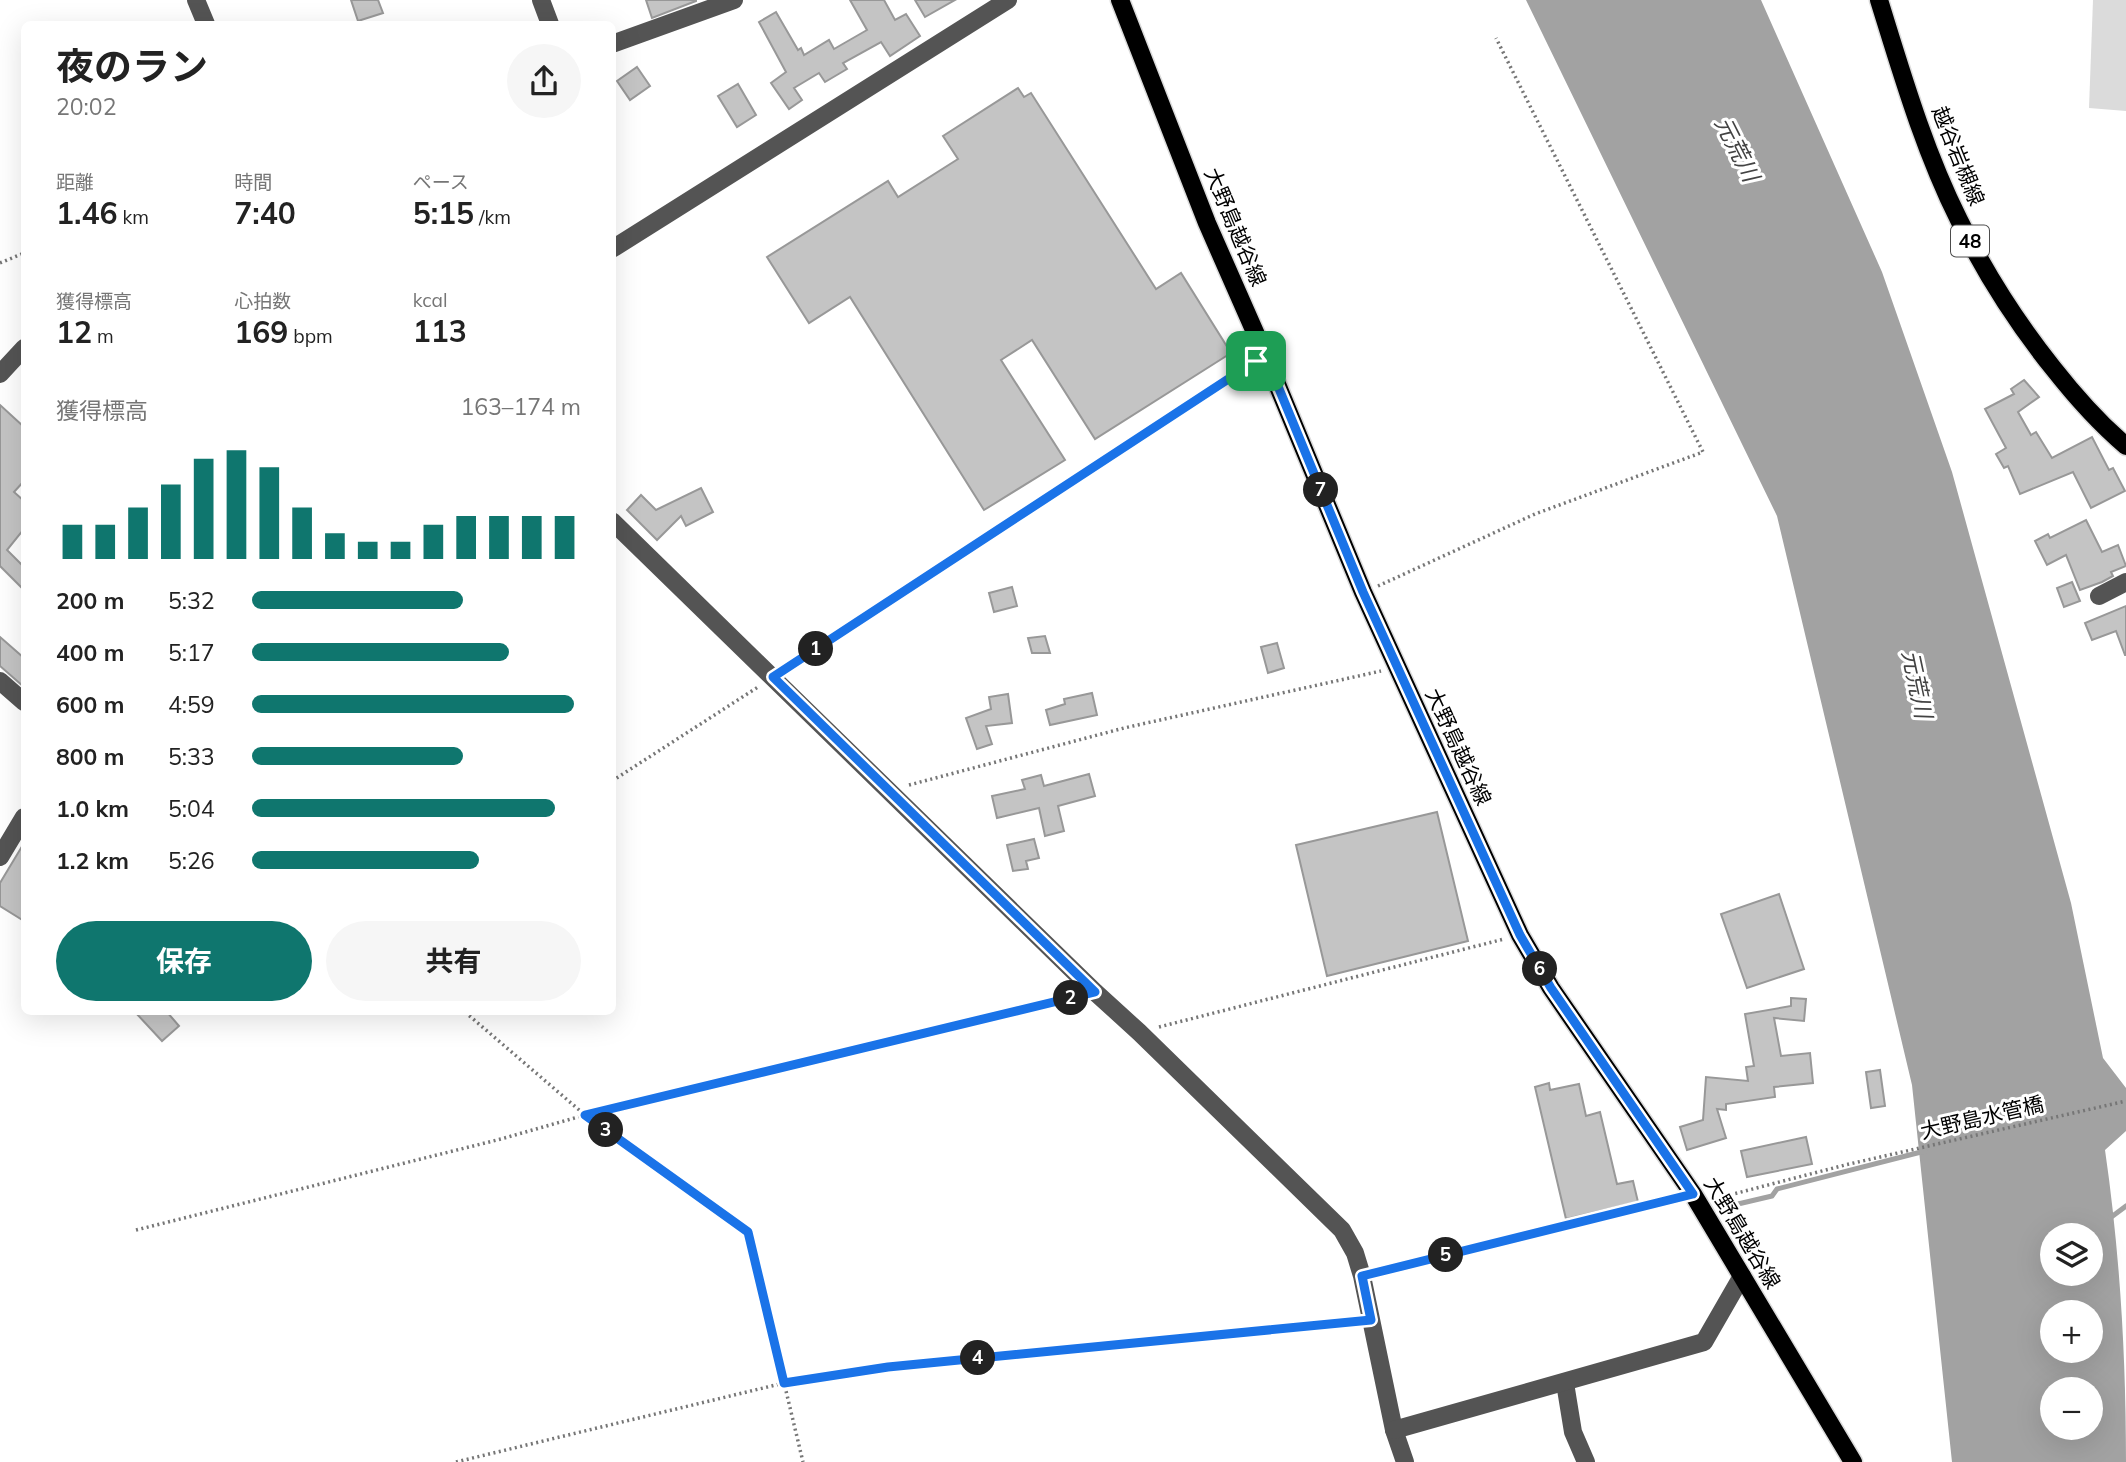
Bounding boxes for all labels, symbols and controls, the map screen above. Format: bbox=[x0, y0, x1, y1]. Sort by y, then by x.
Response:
text: 夜のラン bbox=[56, 42, 208, 90]
button: share bbox=[507, 44, 581, 118]
text: 20:02 bbox=[56, 92, 116, 121]
street label: 越谷岩槻線 bbox=[1927, 102, 1991, 209]
water label: 元荒川 bbox=[1709, 111, 1767, 189]
street label: 大野島越谷線 bbox=[1199, 164, 1273, 290]
text: 距離 bbox=[56, 170, 94, 194]
text: 時間 bbox=[234, 170, 272, 194]
text: ペース bbox=[413, 170, 469, 194]
text: 1.46 bbox=[56, 194, 117, 232]
text: 7:40 bbox=[234, 194, 296, 232]
text: 5:15 bbox=[413, 194, 474, 232]
text: km bbox=[117, 205, 149, 229]
text: /km bbox=[474, 205, 511, 229]
road number: 48 bbox=[1951, 226, 1989, 256]
text: kcal bbox=[413, 288, 447, 312]
text: 獲得標高 bbox=[56, 289, 132, 313]
text: 心拍数 bbox=[234, 289, 291, 313]
text: 113 bbox=[413, 312, 467, 350]
text: 12 bbox=[56, 313, 92, 351]
text: 169 bbox=[234, 313, 288, 351]
text: m bbox=[92, 324, 114, 348]
text: bpm bbox=[288, 324, 333, 348]
pin bbox=[1226, 331, 1286, 391]
icon: arrive bbox=[1237, 342, 1275, 380]
text: 163–174 m bbox=[460, 392, 581, 421]
text: 獲得標高 bbox=[56, 396, 148, 425]
pin: 7 bbox=[1304, 472, 1338, 508]
text: 7 bbox=[1315, 477, 1326, 501]
text: 200 m bbox=[56, 586, 124, 615]
text: 5:32 bbox=[168, 586, 215, 615]
pin: 1 bbox=[798, 632, 834, 666]
text: 1 bbox=[810, 636, 821, 660]
text: 400 m bbox=[56, 638, 124, 667]
text: 5:17 bbox=[168, 638, 215, 667]
water label: 元荒川 bbox=[1896, 647, 1939, 724]
street label: 大野島越谷線 bbox=[1420, 684, 1497, 809]
text: 600 m bbox=[56, 690, 124, 719]
text: 4:59 bbox=[168, 690, 215, 719]
text: 800 m bbox=[56, 742, 124, 771]
text: 5:33 bbox=[168, 742, 215, 771]
text: 1.0 km bbox=[56, 794, 129, 823]
text: 5:04 bbox=[168, 794, 215, 823]
text: 1.2 km bbox=[56, 846, 129, 875]
text: 5:26 bbox=[168, 846, 215, 875]
button: 保存 bbox=[56, 921, 312, 1001]
button: 共有 bbox=[326, 921, 581, 1001]
pin: 6 bbox=[1522, 951, 1558, 986]
text: 6 bbox=[1534, 956, 1545, 980]
pin: 2 bbox=[1054, 981, 1088, 1016]
text: 2 bbox=[1065, 985, 1076, 1009]
street label: 大野島水管橋 bbox=[1917, 1090, 2046, 1144]
pin: 3 bbox=[588, 1112, 624, 1148]
text: 3 bbox=[600, 1117, 611, 1141]
street label: 大野島越谷線 bbox=[1699, 1172, 1786, 1293]
map controls bbox=[2040, 1223, 2103, 1440]
button: layers bbox=[2040, 1223, 2103, 1286]
pin: 5 bbox=[1428, 1238, 1464, 1272]
text: 5 bbox=[1440, 1242, 1451, 1266]
button: + bbox=[2040, 1300, 2103, 1363]
pin: 4 bbox=[960, 1340, 996, 1376]
text: 4 bbox=[972, 1345, 983, 1369]
button: − bbox=[2040, 1377, 2103, 1440]

